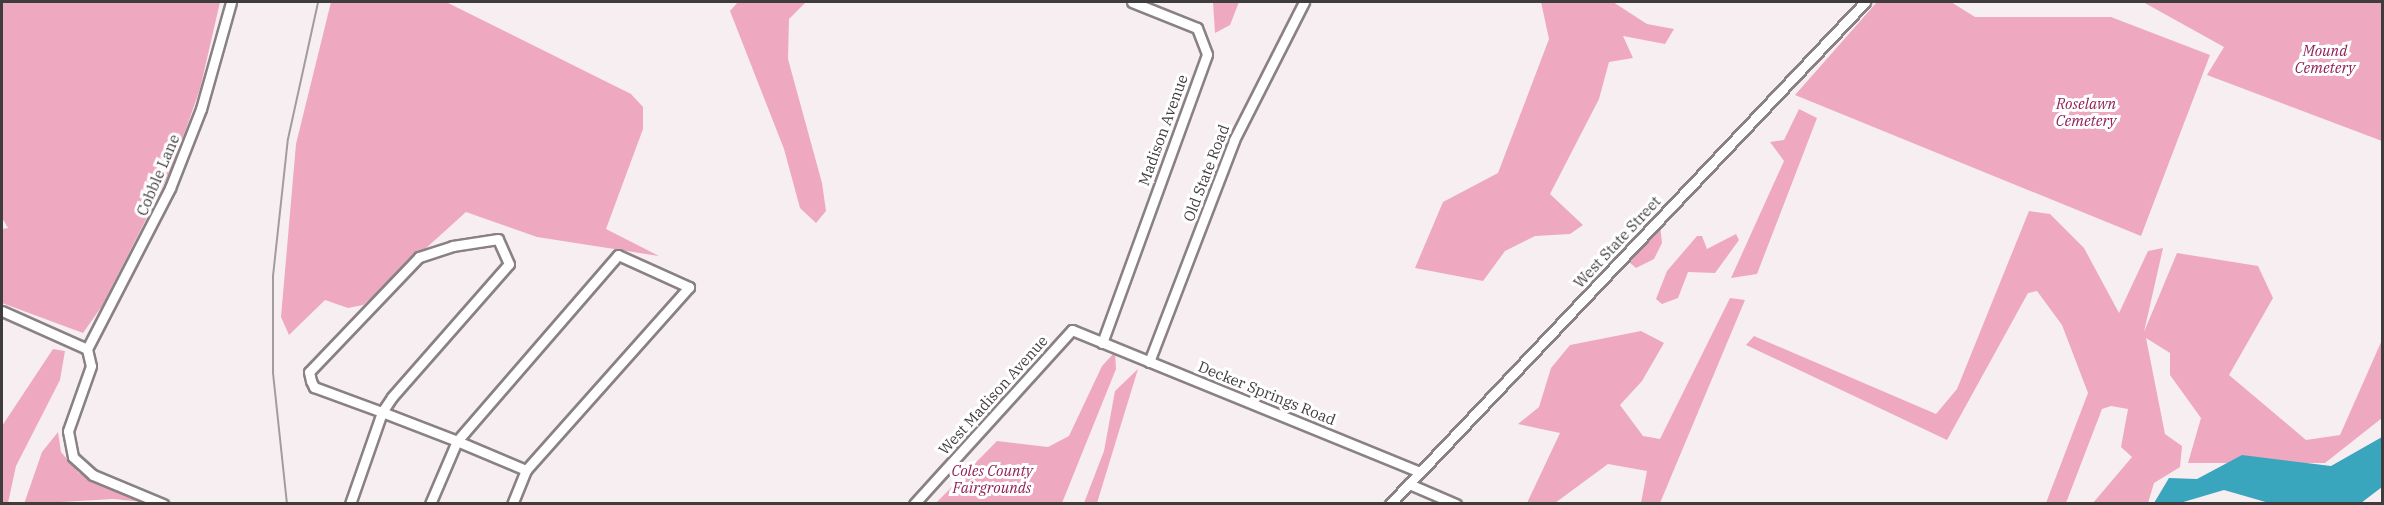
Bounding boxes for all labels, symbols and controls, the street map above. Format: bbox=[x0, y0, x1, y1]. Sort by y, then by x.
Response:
park label: Mound Cemetery bbox=[2295, 41, 2355, 76]
street label: Madison Avenue bbox=[1135, 72, 1191, 188]
park label: Roselawn Cemetery bbox=[2056, 94, 2116, 129]
street label: Old State Road bbox=[1179, 122, 1233, 224]
street label: Cobble Lane bbox=[133, 132, 183, 218]
street label: West State Street bbox=[1570, 192, 1664, 292]
street label: West Madison Avenue bbox=[935, 332, 1051, 458]
street label: Decker Springs Road bbox=[1196, 357, 1338, 429]
park label: Coles County Fairgrounds bbox=[951, 461, 1033, 496]

